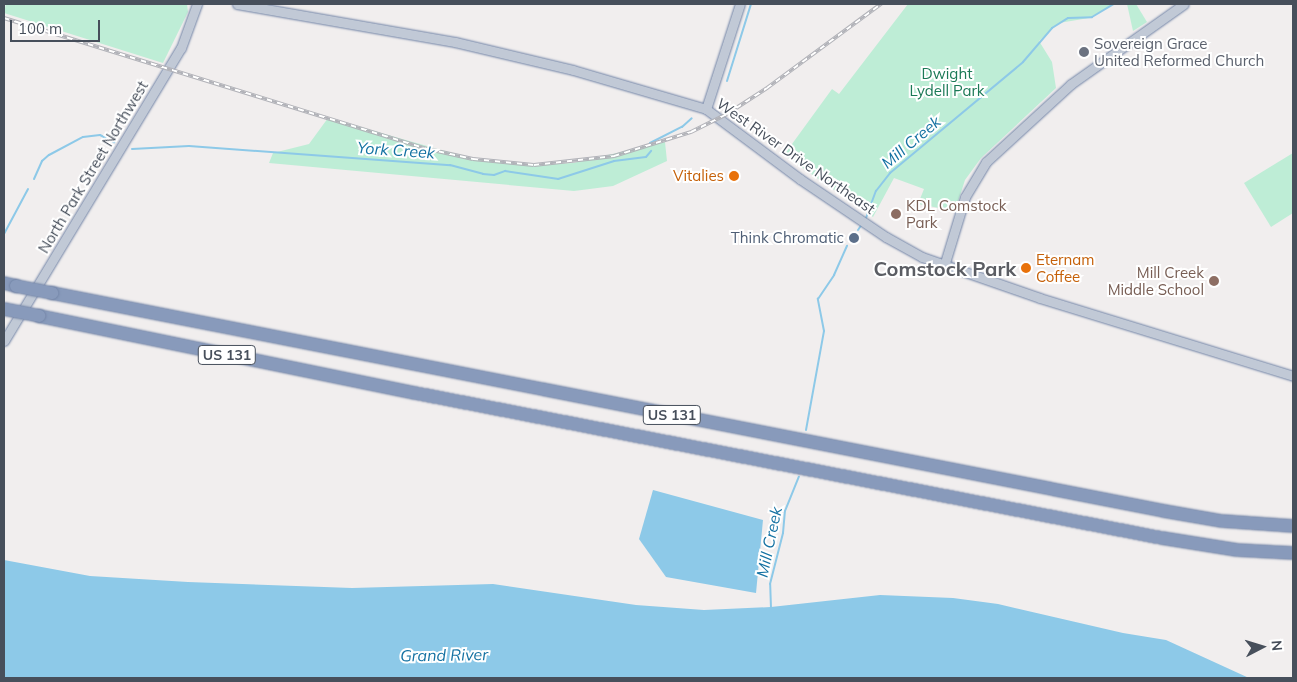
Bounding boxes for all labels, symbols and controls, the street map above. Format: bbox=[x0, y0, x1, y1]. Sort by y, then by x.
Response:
scale bar bbox=[12, 10, 102, 42]
text: 100 m bbox=[18, 19, 62, 38]
place label: Sovereign Grace United Reformed Church bbox=[1094, 34, 1264, 69]
marker: Sovereign Grace United Reformed Church bbox=[1078, 46, 1090, 58]
park label: Dwight Lydell Park bbox=[909, 64, 985, 99]
street label: North Park Street Northwest bbox=[34, 78, 152, 256]
street label: West River Drive Northeast bbox=[713, 94, 879, 218]
water label: Mill Creek bbox=[877, 112, 945, 172]
water label: York Creek bbox=[356, 138, 436, 162]
place label: Vitalies bbox=[673, 167, 724, 185]
marker: Vitalies bbox=[728, 170, 740, 182]
place label: KDL Comstock Park bbox=[906, 196, 1007, 231]
marker: KDL Comstock Park bbox=[890, 208, 902, 220]
place label: Think Chromatic bbox=[731, 229, 844, 247]
marker: Think Chromatic bbox=[848, 232, 860, 244]
place label: Eternam Coffee bbox=[1036, 250, 1094, 285]
district label: Comstock Park bbox=[874, 256, 1016, 280]
marker: Eternam Coffee bbox=[1020, 262, 1032, 274]
place label: Mill Creek Middle School bbox=[1108, 263, 1204, 298]
marker: Mill Creek Middle School bbox=[1208, 275, 1220, 287]
road number: US 131 bbox=[197, 344, 257, 366]
road number: US 131 bbox=[642, 404, 702, 426]
water label: Mill Creek bbox=[752, 505, 786, 579]
north arrow bbox=[1237, 622, 1287, 672]
text: N bbox=[1268, 640, 1286, 652]
water label: Grand River bbox=[400, 645, 488, 665]

